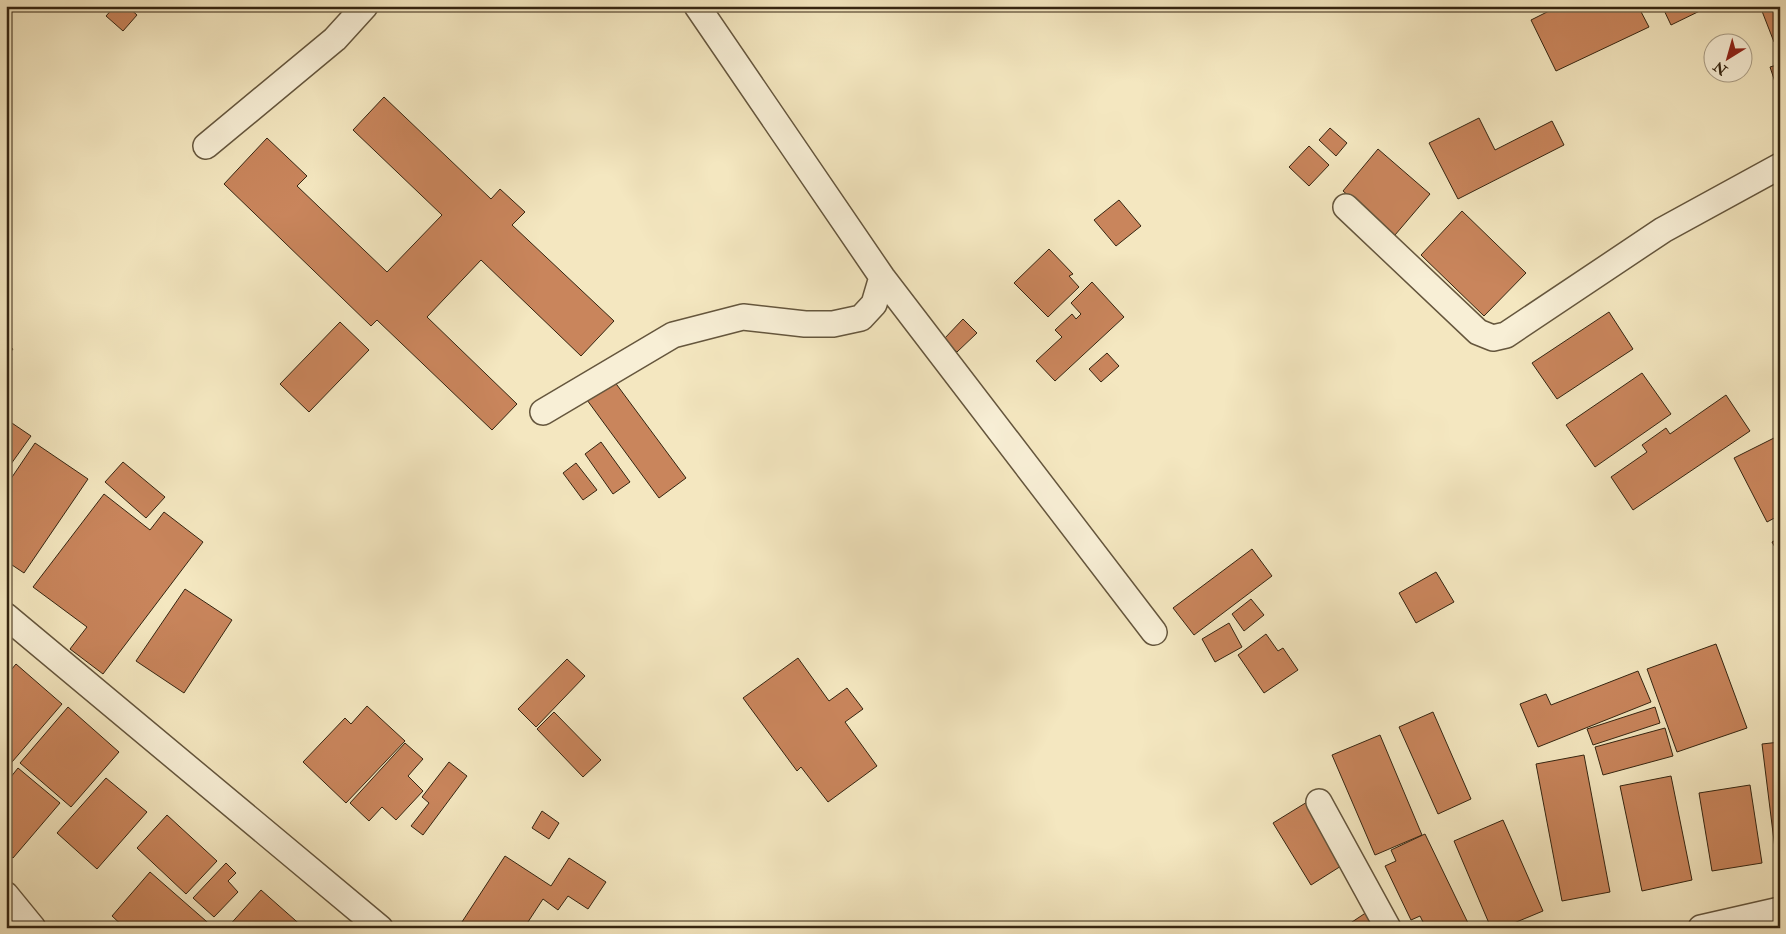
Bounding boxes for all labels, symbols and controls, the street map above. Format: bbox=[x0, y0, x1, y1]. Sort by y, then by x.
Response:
north arrow bbox=[1704, 32, 1754, 82]
text: N bbox=[1710, 57, 1731, 79]

